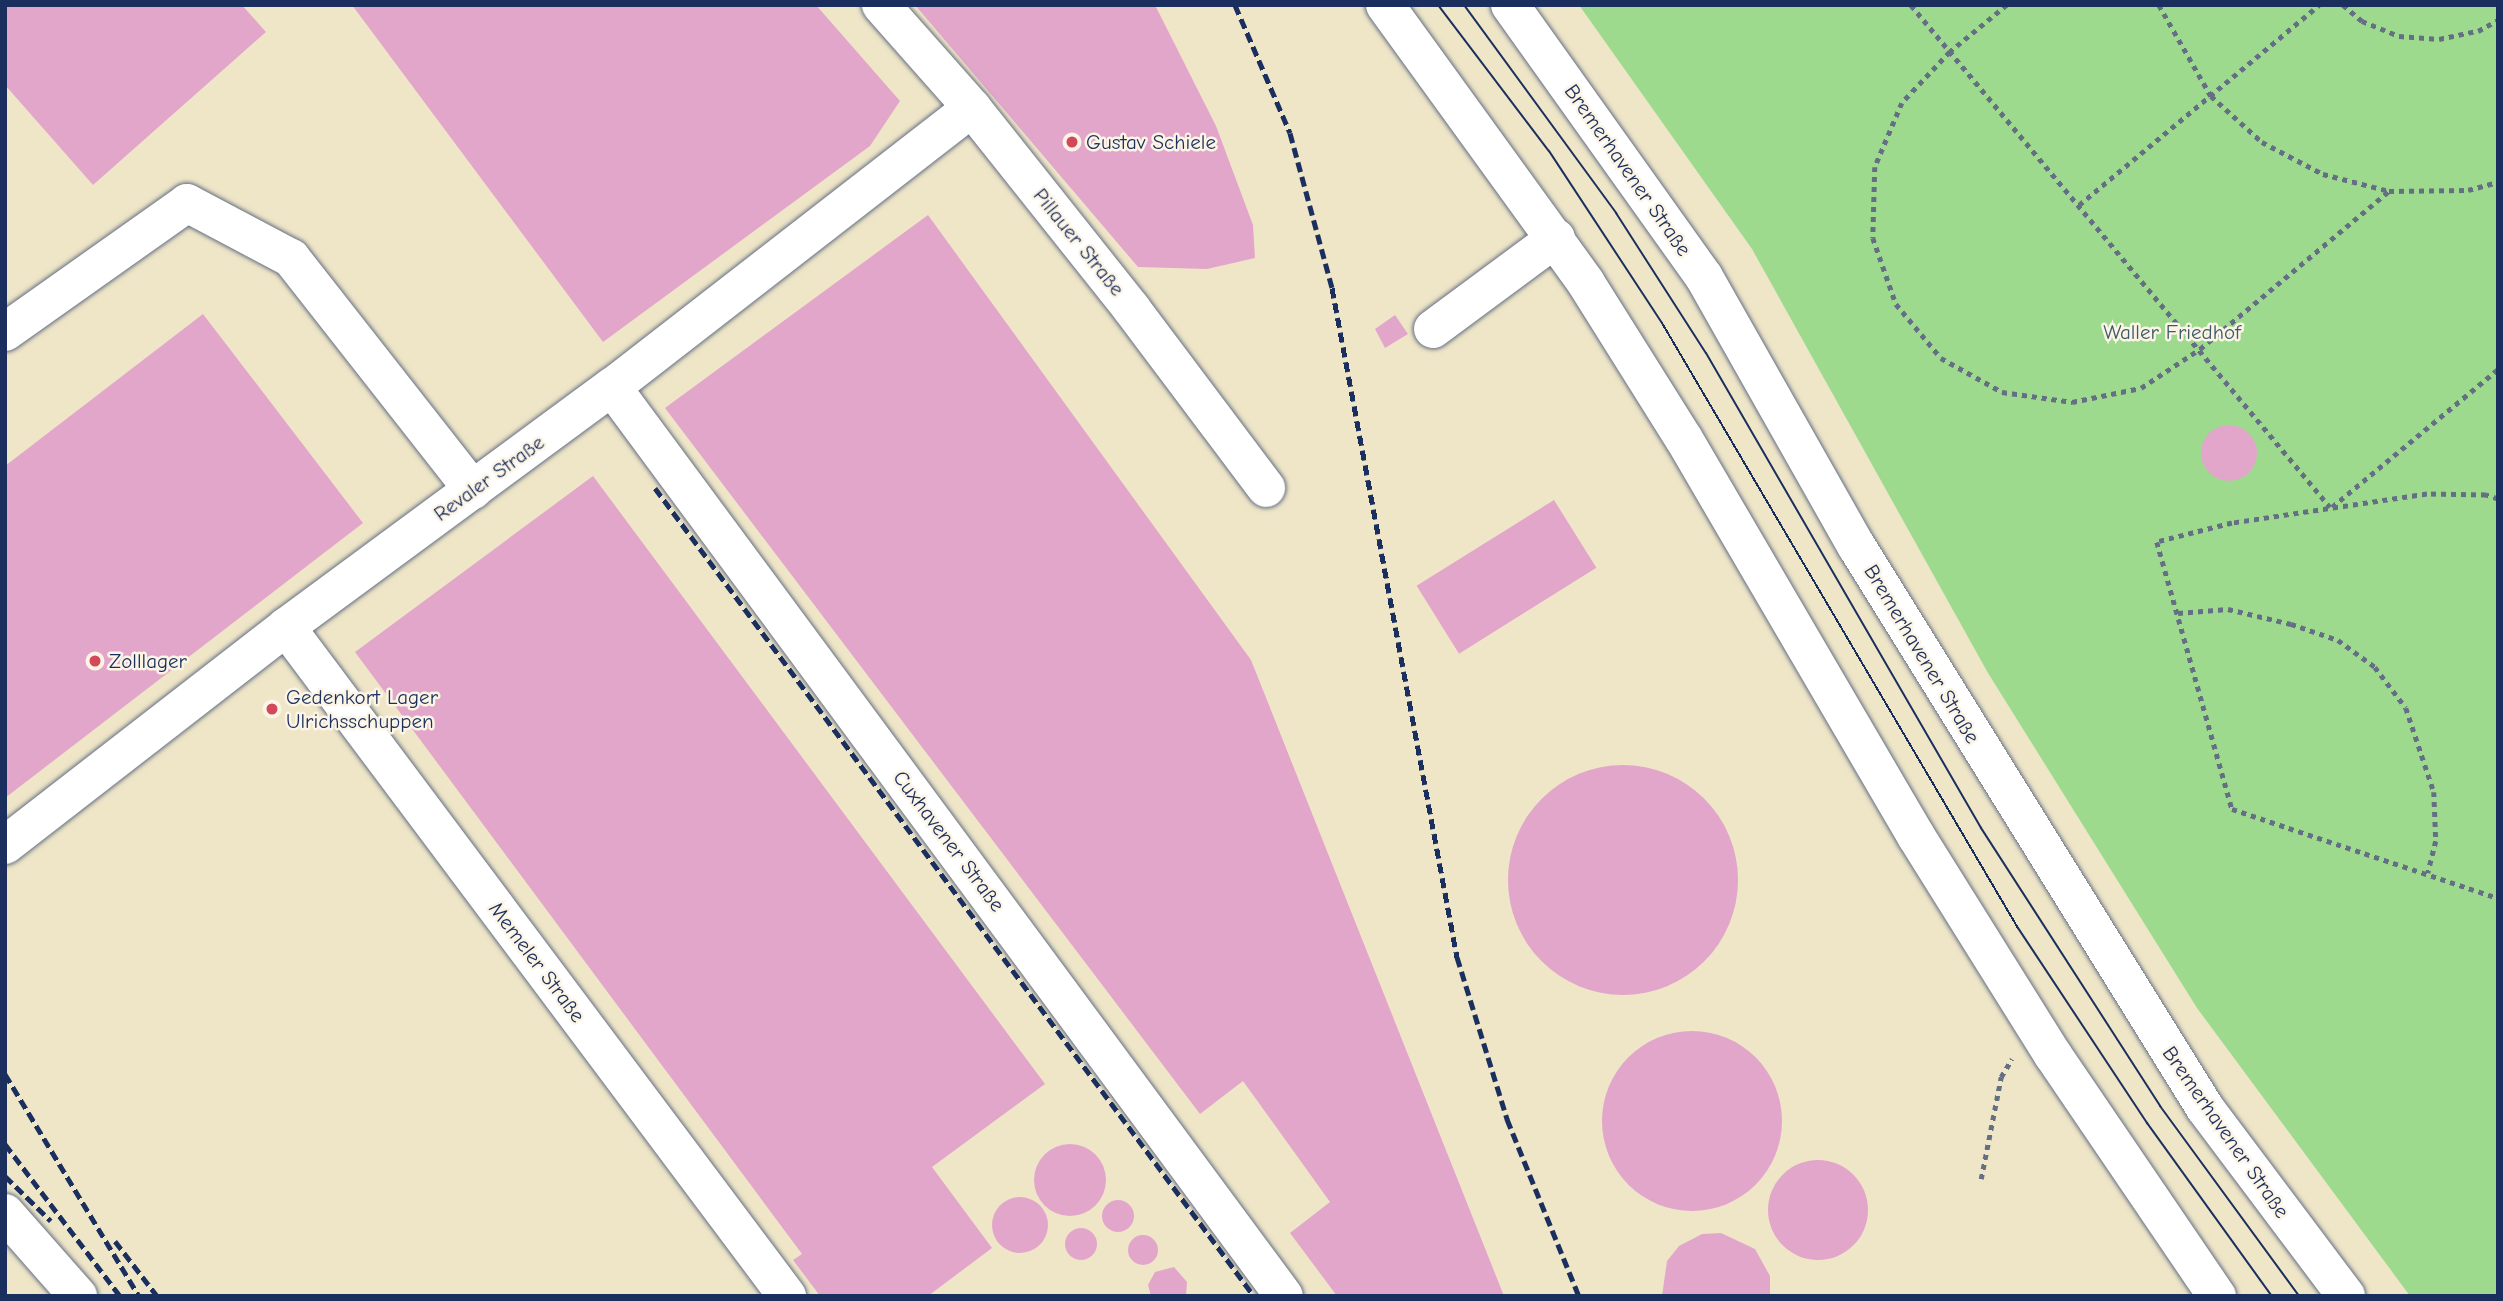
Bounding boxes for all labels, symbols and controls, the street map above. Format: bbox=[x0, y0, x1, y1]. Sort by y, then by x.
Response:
street label: Bremerhavener Straße bbox=[1559, 79, 1697, 261]
place label: Gustav Schiele bbox=[1086, 129, 1216, 155]
marker: Gustav Schiele bbox=[1064, 134, 1080, 150]
street label: Pillauer Straße bbox=[1028, 183, 1130, 301]
park label: Waller Friedhof bbox=[2103, 319, 2241, 345]
street label: Revaler Straße bbox=[429, 429, 549, 527]
street label: Bremerhavener Straße bbox=[1859, 560, 1985, 748]
place label: Zolllager bbox=[109, 648, 187, 674]
marker: Zolllager bbox=[87, 653, 103, 669]
place label: Gedenkort Lager Ulrichsschuppen bbox=[286, 684, 438, 734]
marker: Gedenkort Lager Ulrichsschuppen bbox=[264, 701, 280, 717]
street label: Cuxhavener Straße bbox=[888, 766, 1010, 916]
street label: Memeler Straße bbox=[483, 897, 591, 1027]
street label: Bremerhavener Straße bbox=[2157, 1041, 2295, 1223]

